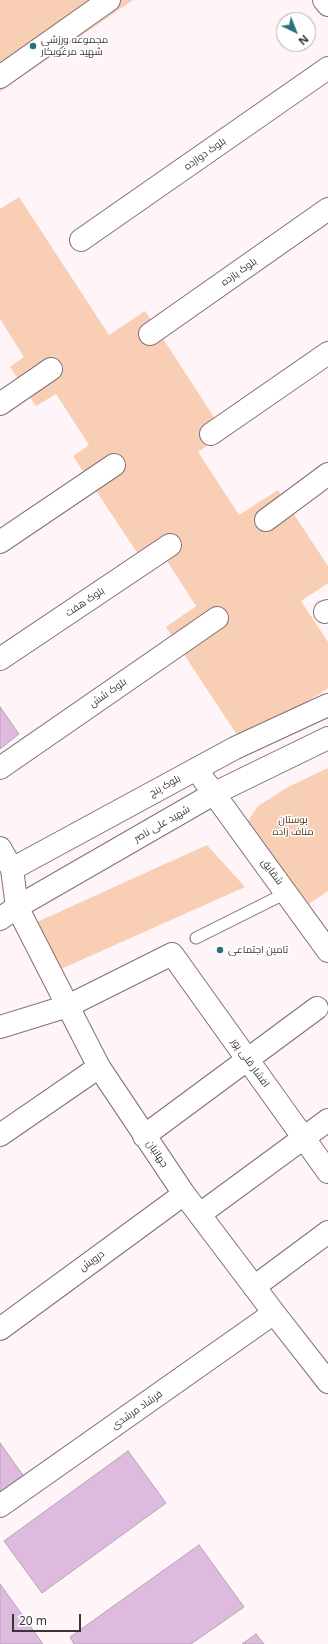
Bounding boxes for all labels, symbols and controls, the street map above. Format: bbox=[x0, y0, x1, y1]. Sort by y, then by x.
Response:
north arrow bbox=[276, 12, 316, 52]
text: N bbox=[295, 32, 312, 49]
place label: مجموعه ورزشی شهید مرغوبکار bbox=[41, 34, 108, 58]
marker: مجموعه ورزشی شهید مرغوبکار bbox=[28, 41, 38, 51]
street label: بلوک دوازده bbox=[182, 135, 228, 173]
street label: بلوک یازده bbox=[219, 255, 259, 289]
street label: بلوک هفت bbox=[63, 585, 107, 619]
street label: بلوک شش bbox=[87, 676, 129, 710]
street label: بلوک پنج bbox=[147, 773, 183, 799]
street label: شهید علی ناصر bbox=[132, 803, 192, 845]
park label: بوستان مناف زاده bbox=[272, 814, 314, 838]
street label: شقایق bbox=[259, 857, 285, 887]
place label: تامین اجتماعی bbox=[228, 944, 288, 956]
marker: تامین اجتماعی bbox=[215, 945, 225, 955]
street label: افشار قلی پور bbox=[228, 1036, 272, 1090]
street label: جهانیان bbox=[144, 1138, 170, 1170]
street label: درویش bbox=[77, 1248, 107, 1274]
street label: فرشاد مرشدی bbox=[109, 1388, 165, 1432]
scale bar bbox=[14, 1606, 83, 1632]
text: 20 m bbox=[19, 1612, 47, 1629]

